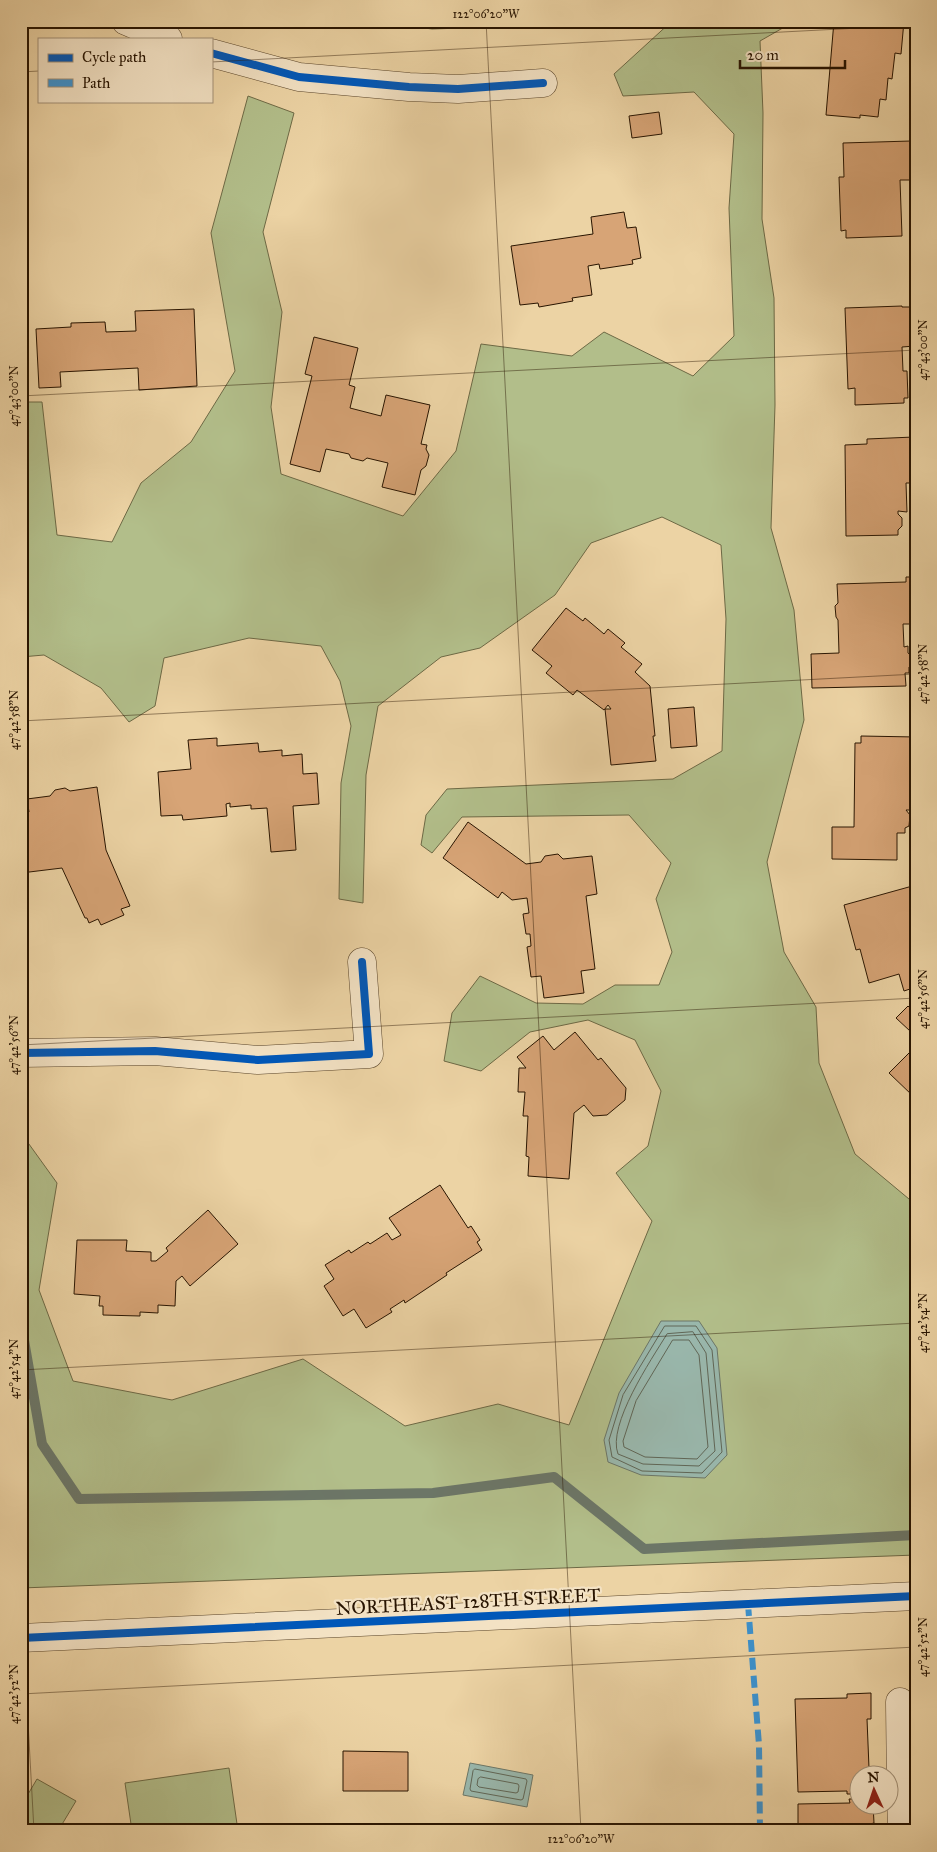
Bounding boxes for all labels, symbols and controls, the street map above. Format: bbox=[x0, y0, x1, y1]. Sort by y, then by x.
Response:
text: 122°06'20"W bbox=[453, 7, 520, 21]
legend bbox=[38, 38, 212, 102]
scale bar bbox=[740, 38, 844, 70]
text: 20 m bbox=[747, 46, 779, 64]
text: Cycle path bbox=[82, 48, 147, 66]
text: Path bbox=[82, 74, 111, 92]
text: 47°43'00"N bbox=[916, 319, 930, 381]
text: 47°43'00"N bbox=[7, 365, 21, 427]
text: 47°42'58"N bbox=[916, 644, 930, 704]
text: 47°42'58"N bbox=[7, 690, 21, 750]
text: 47°42'56"N bbox=[916, 969, 930, 1029]
text: 47°42'56"N bbox=[7, 1015, 21, 1075]
text: 47°42'54"N bbox=[916, 1293, 930, 1353]
text: 47°42'54"N bbox=[7, 1339, 21, 1399]
street label: NORTHEAST 128TH STREET bbox=[335, 1583, 601, 1620]
text: 47°42'52"N bbox=[916, 1617, 930, 1677]
text: 47°42'52"N bbox=[7, 1664, 21, 1724]
north arrow bbox=[850, 1764, 900, 1814]
text: N bbox=[867, 1769, 880, 1786]
text: 122°06'20"W bbox=[548, 1832, 615, 1846]

